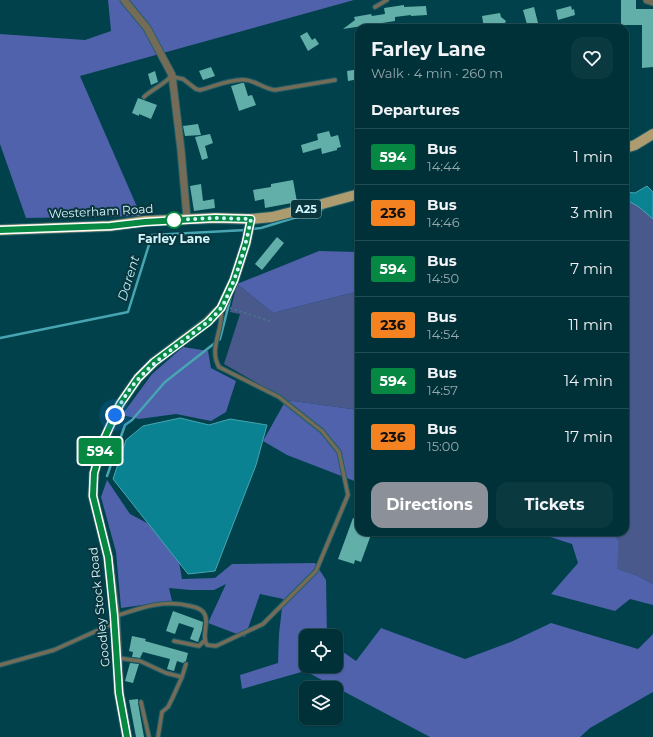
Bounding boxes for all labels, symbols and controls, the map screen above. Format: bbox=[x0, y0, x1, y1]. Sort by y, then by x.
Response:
button: heart bbox=[571, 37, 613, 79]
text: Farley Lane bbox=[371, 38, 486, 61]
text: Walk · 4 min · 260 m bbox=[371, 65, 503, 81]
text: Departures bbox=[371, 100, 460, 119]
text: Bus bbox=[427, 139, 457, 158]
text: 1 min bbox=[574, 147, 613, 166]
text: 594 bbox=[380, 148, 406, 166]
text: 14:44 bbox=[427, 158, 460, 174]
text: Bus bbox=[427, 195, 457, 214]
road number: A25 bbox=[291, 200, 321, 218]
street label: Westerham Road bbox=[48, 201, 154, 221]
text: 3 min bbox=[571, 203, 613, 222]
text: 236 bbox=[380, 204, 406, 222]
marker: Farley Lane bbox=[165, 211, 183, 229]
text: 14:46 bbox=[427, 214, 460, 230]
place label: Farley Lane bbox=[138, 231, 211, 246]
text: Bus bbox=[427, 251, 457, 270]
water label: Darent bbox=[114, 253, 143, 303]
text: 7 min bbox=[570, 259, 613, 278]
text: 594 bbox=[380, 260, 406, 278]
text: 14:50 bbox=[427, 270, 459, 286]
text: Bus bbox=[427, 307, 457, 326]
text: 11 min bbox=[568, 315, 613, 334]
text: 236 bbox=[380, 316, 406, 334]
text: 14:54 bbox=[427, 326, 459, 342]
text: Bus bbox=[427, 363, 457, 382]
text: 14 min bbox=[564, 371, 613, 390]
text: 594 bbox=[380, 372, 406, 390]
text: 14:57 bbox=[427, 382, 458, 398]
your location bbox=[105, 405, 125, 425]
text: Bus bbox=[427, 419, 457, 438]
text: 17 min bbox=[565, 427, 613, 446]
text: 236 bbox=[380, 428, 406, 446]
line badge: 594 bbox=[77, 438, 123, 464]
text: 15:00 bbox=[427, 438, 459, 454]
text: 594 bbox=[87, 442, 113, 460]
button: Directions bbox=[371, 482, 488, 528]
button: Tickets bbox=[496, 482, 613, 528]
street label: Goodley Stock Road bbox=[85, 546, 113, 668]
map controls bbox=[299, 629, 343, 725]
button: locate bbox=[299, 629, 343, 673]
button: layers bbox=[299, 681, 343, 725]

